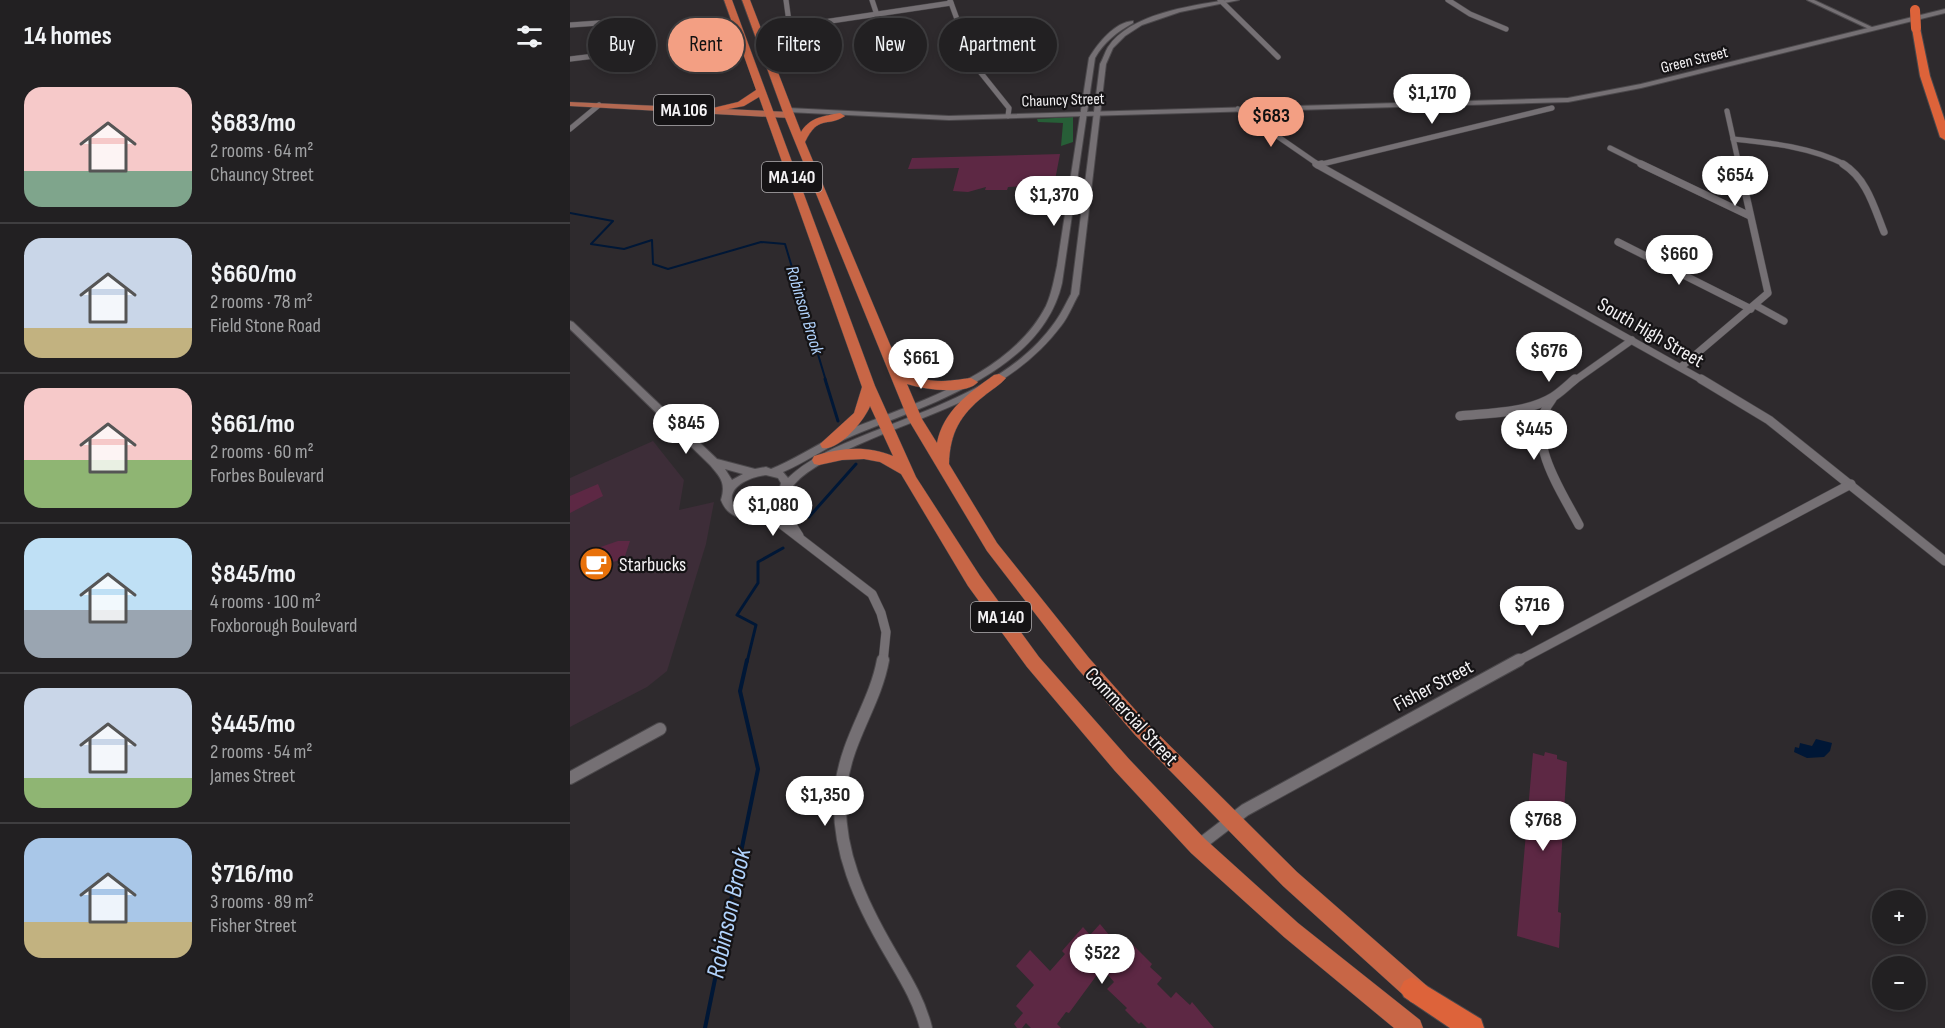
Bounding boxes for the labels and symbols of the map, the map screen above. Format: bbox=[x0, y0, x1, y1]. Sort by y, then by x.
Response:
street label: Green Street bbox=[1659, 43, 1730, 78]
pin: $1,170 bbox=[1383, 74, 1481, 125]
street label: Chauncy Street bbox=[1021, 90, 1105, 111]
road number: MA 106 bbox=[654, 95, 714, 125]
pin: $683 bbox=[1235, 97, 1307, 148]
pin: $654 bbox=[1699, 156, 1771, 207]
road number: MA 140 bbox=[762, 162, 822, 192]
pin: $1,370 bbox=[1005, 176, 1103, 227]
pin: $660 bbox=[1643, 235, 1715, 286]
water label: Robinson Brook bbox=[781, 263, 828, 358]
street label: South High Street bbox=[1593, 293, 1708, 373]
pin: $676 bbox=[1513, 332, 1585, 383]
pin: $661 bbox=[885, 339, 957, 390]
pin: $845 bbox=[650, 404, 722, 455]
pin: $445 bbox=[1498, 410, 1570, 461]
pin: $1,080 bbox=[724, 486, 822, 537]
cafe icon: Starbucks bbox=[578, 546, 614, 582]
place label: Starbucks bbox=[619, 553, 686, 577]
pin: $716 bbox=[1496, 586, 1568, 637]
road number: MA 140 bbox=[971, 602, 1031, 632]
street label: Fisher Street bbox=[1390, 655, 1477, 717]
street label: Commercial Street bbox=[1080, 663, 1183, 771]
pin: $1,350 bbox=[776, 776, 874, 827]
pin: $768 bbox=[1507, 801, 1579, 852]
water label: Robinson Brook bbox=[701, 844, 759, 981]
pin: $522 bbox=[1066, 934, 1138, 985]

